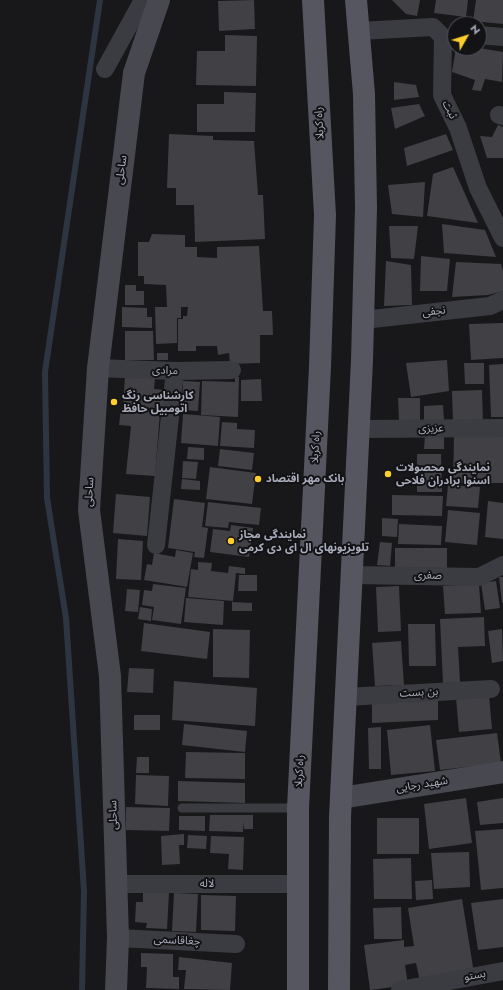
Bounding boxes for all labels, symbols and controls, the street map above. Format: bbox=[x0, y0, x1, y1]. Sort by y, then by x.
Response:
north arrow bbox=[447, 16, 487, 56]
text: N bbox=[467, 21, 485, 37]
street label: ثبت bbox=[439, 99, 459, 121]
street label: راه کربلا bbox=[313, 107, 327, 139]
street label: ساحلی bbox=[114, 154, 130, 186]
street label: نجفی bbox=[422, 304, 446, 320]
street label: مرادی bbox=[152, 364, 178, 378]
place label: کارشناسی رنگ اتومبیل حافظ bbox=[122, 389, 194, 415]
marker: کارشناسی رنگ اتومبیل حافظ bbox=[109, 397, 119, 407]
street label: عزیزی bbox=[418, 422, 444, 436]
street label: راه کربلا bbox=[309, 431, 323, 463]
place label: نمایندگی محصولات اسنوا برادران فلاحی bbox=[396, 461, 490, 487]
marker: نمایندگی محصولات اسنوا برادران فلاحی bbox=[383, 469, 393, 479]
place label: بانک مهر اقتصاد bbox=[266, 472, 344, 486]
marker: بانک مهر اقتصاد bbox=[253, 474, 263, 484]
street label: ساحلی bbox=[83, 477, 97, 507]
place label: نمایندگی مجاز تلویزیونهای ال ای دی کرمی bbox=[239, 528, 369, 554]
marker: نمایندگی مجاز تلویزیونهای ال ای دی کرمی bbox=[226, 536, 236, 546]
street label: صفری bbox=[414, 569, 442, 583]
street label: بن بست bbox=[399, 685, 439, 701]
street label: راه کربلا bbox=[293, 755, 307, 787]
street label: شهید رجایی bbox=[395, 774, 449, 796]
street label: ساحلی bbox=[107, 800, 121, 830]
street label: لاله bbox=[200, 877, 214, 891]
street label: چغاقاسمی bbox=[153, 933, 201, 949]
street label: بستو bbox=[463, 968, 487, 984]

